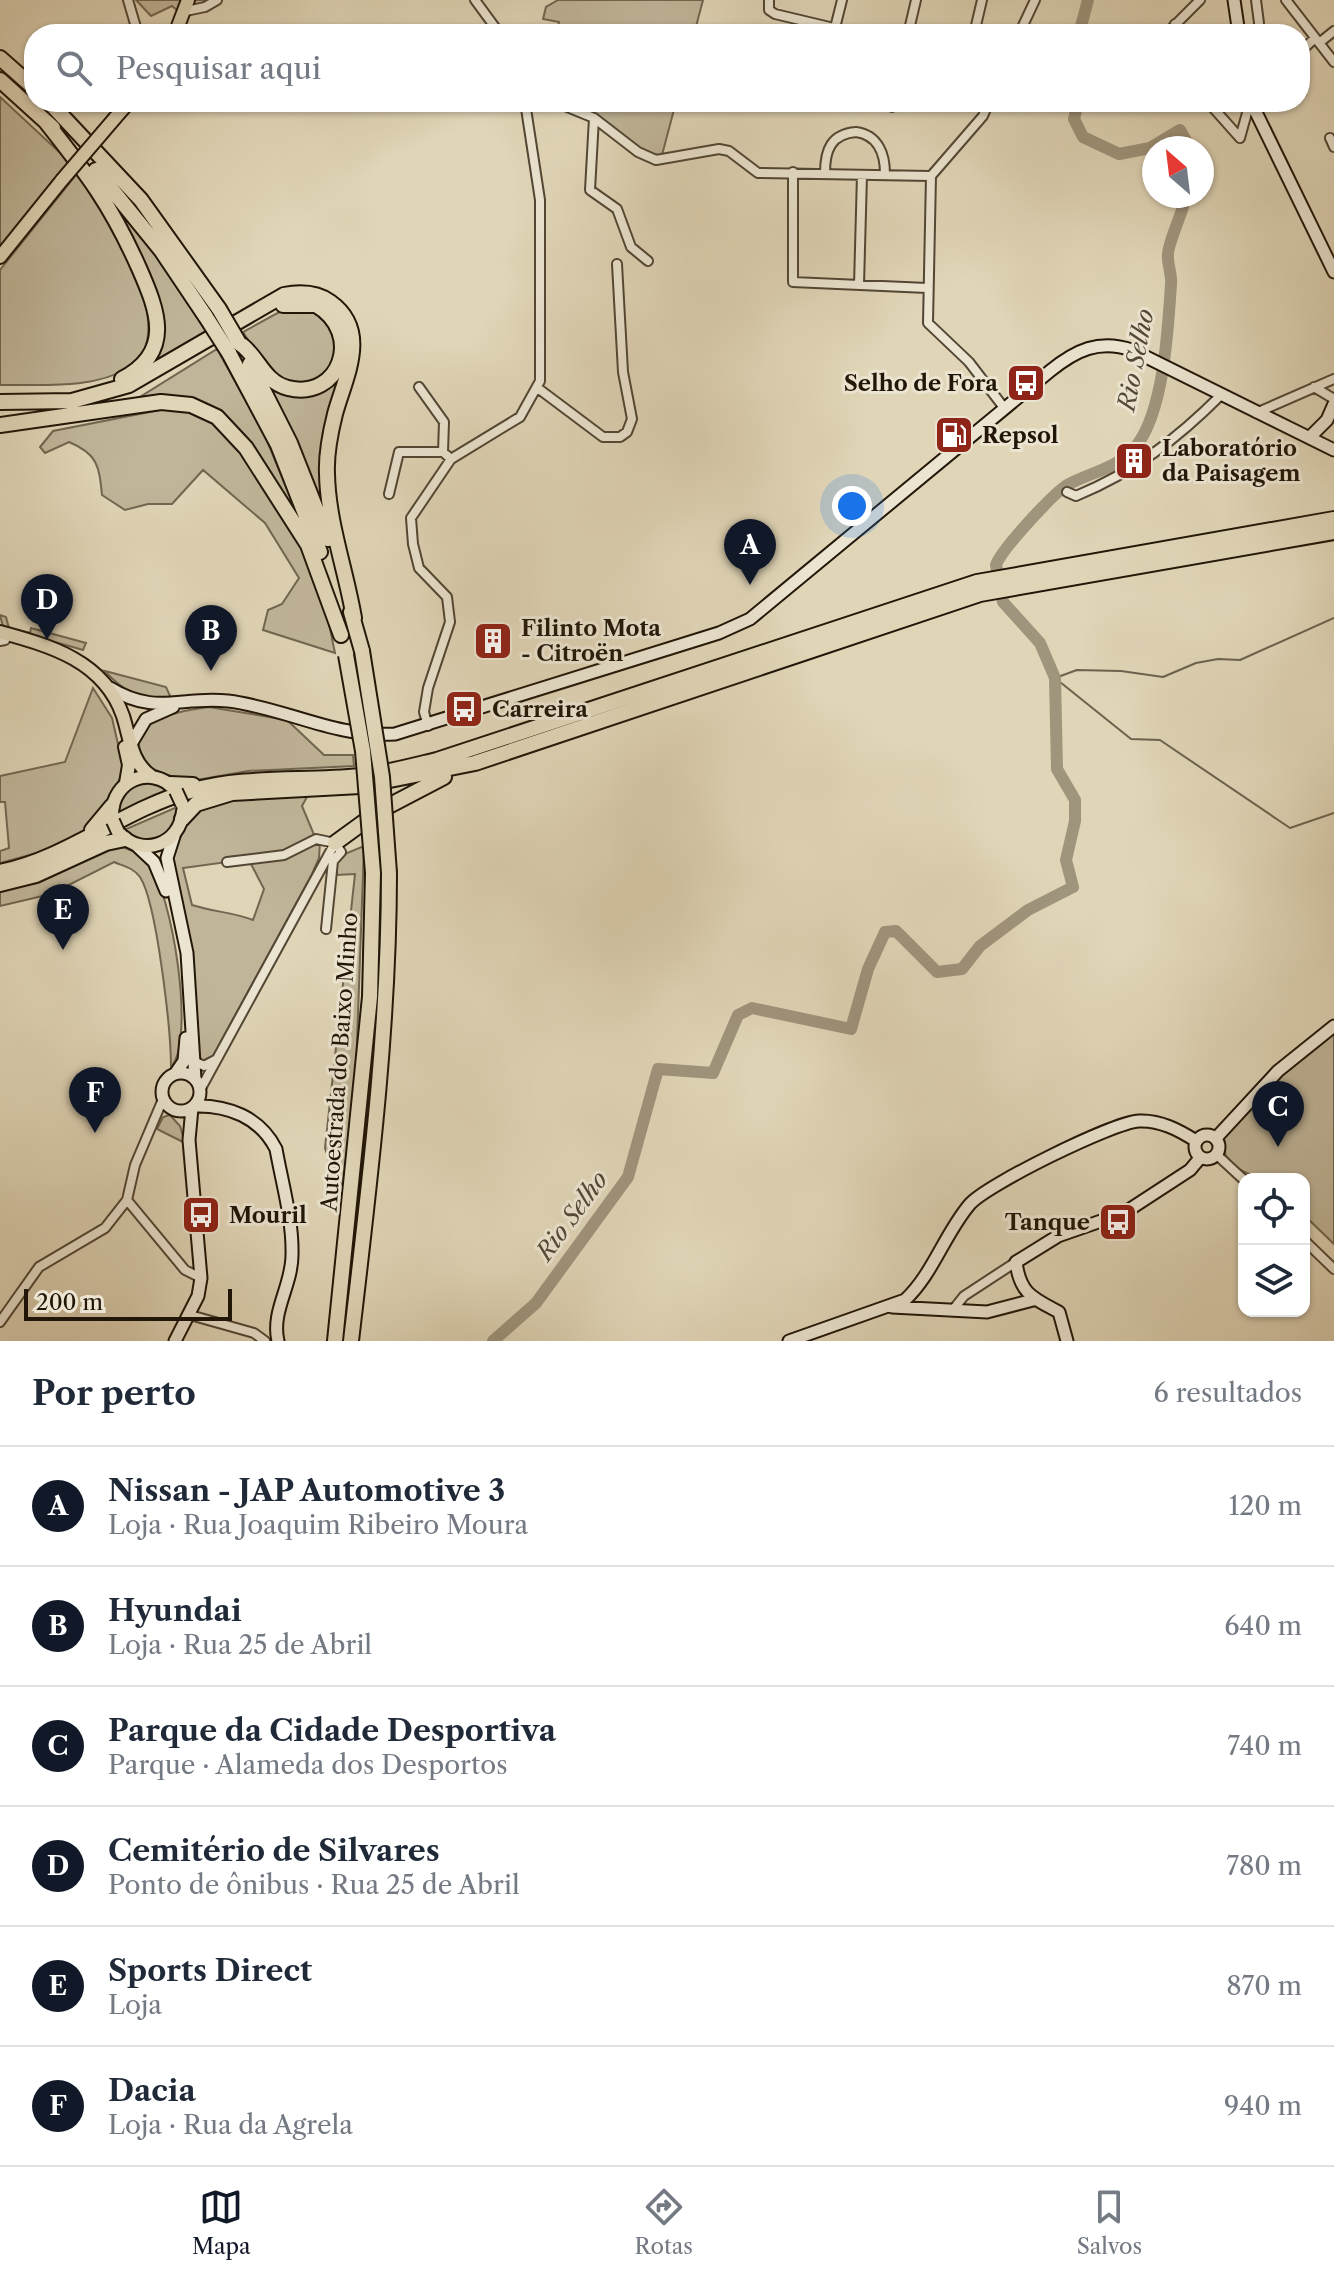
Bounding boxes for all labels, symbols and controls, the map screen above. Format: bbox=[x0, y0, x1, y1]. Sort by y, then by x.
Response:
search box bbox=[24, 24, 1310, 112]
icon: search bbox=[52, 46, 96, 90]
text: Pesquisar aqui bbox=[116, 50, 321, 87]
north arrow bbox=[1142, 136, 1214, 208]
water label: Rio Selho bbox=[1111, 307, 1160, 415]
bus stop icon: Selho de Fora bbox=[1005, 362, 1047, 404]
place label: Selho de Fora bbox=[844, 370, 998, 397]
fuel station icon: Repsol bbox=[933, 414, 975, 456]
place label: Repsol bbox=[982, 422, 1059, 449]
place label: Laboratório da Paisagem bbox=[1162, 435, 1301, 487]
building icon: Laboratório da Paisagem bbox=[1113, 440, 1155, 482]
your location bbox=[832, 486, 872, 526]
pin: A bbox=[724, 519, 776, 585]
pin: D bbox=[21, 574, 73, 640]
pin: B bbox=[185, 605, 237, 671]
place label: Filinto Mota - Citroën bbox=[521, 615, 661, 667]
building icon: Filinto Mota - Citroën bbox=[472, 620, 514, 662]
bus stop icon: Carreira bbox=[443, 688, 485, 730]
place label: Carreira bbox=[492, 696, 588, 723]
pin: E bbox=[37, 884, 89, 950]
street label: Autoestrada do Baixo Minho bbox=[316, 912, 363, 1213]
pin: F bbox=[69, 1067, 121, 1133]
pin: C bbox=[1252, 1081, 1304, 1147]
water label: Rio Selho bbox=[528, 1166, 614, 1267]
map controls bbox=[1238, 1173, 1310, 1317]
button: locate bbox=[1238, 1173, 1310, 1245]
bus stop icon: Mouril bbox=[180, 1194, 222, 1236]
bus stop icon: Tanque bbox=[1097, 1201, 1139, 1243]
place label: Mouril bbox=[229, 1202, 307, 1229]
place label: Tanque bbox=[1005, 1209, 1090, 1236]
button: layers bbox=[1238, 1245, 1310, 1317]
scale bar bbox=[24, 1285, 232, 1321]
text: 200 m bbox=[36, 1289, 103, 1316]
text: Por perto bbox=[32, 1372, 196, 1414]
text: 6 resultados bbox=[1154, 1377, 1302, 1409]
text: Nissan - JAP Automotive 3 bbox=[108, 1472, 505, 1509]
text: A bbox=[48, 1490, 68, 1522]
text: 120 m bbox=[1228, 1490, 1302, 1522]
text: Loja · Rua Joaquim Ribeiro Moura bbox=[108, 1509, 528, 1541]
text: Hyundai bbox=[108, 1592, 242, 1629]
text: B bbox=[48, 1610, 68, 1642]
text: 640 m bbox=[1224, 1610, 1302, 1642]
text: Loja · Rua 25 de Abril bbox=[108, 1629, 372, 1661]
text: Parque da Cidade Desportiva bbox=[108, 1712, 556, 1749]
text: C bbox=[48, 1730, 68, 1762]
text: 740 m bbox=[1227, 1730, 1302, 1762]
text: Parque · Alameda dos Desportos bbox=[108, 1749, 508, 1781]
text: Cemitério de Silvares bbox=[108, 1832, 440, 1869]
text: D bbox=[47, 1850, 69, 1882]
text: 780 m bbox=[1226, 1850, 1302, 1882]
text: Ponto de ônibus · Rua 25 de Abril bbox=[108, 1869, 520, 1901]
text: Sports Direct bbox=[108, 1952, 312, 1989]
text: E bbox=[49, 1970, 67, 2002]
text: 870 m bbox=[1226, 1970, 1302, 2002]
text: Loja bbox=[108, 1989, 162, 2021]
text: Dacia bbox=[108, 2072, 196, 2109]
text: F bbox=[49, 2090, 67, 2122]
text: 940 m bbox=[1224, 2090, 1302, 2122]
text: Loja · Rua da Agrela bbox=[108, 2109, 353, 2141]
tab: Mapa bbox=[192, 2185, 251, 2260]
tab: Rotas bbox=[635, 2185, 693, 2260]
tab: Salvos bbox=[1077, 2185, 1142, 2260]

